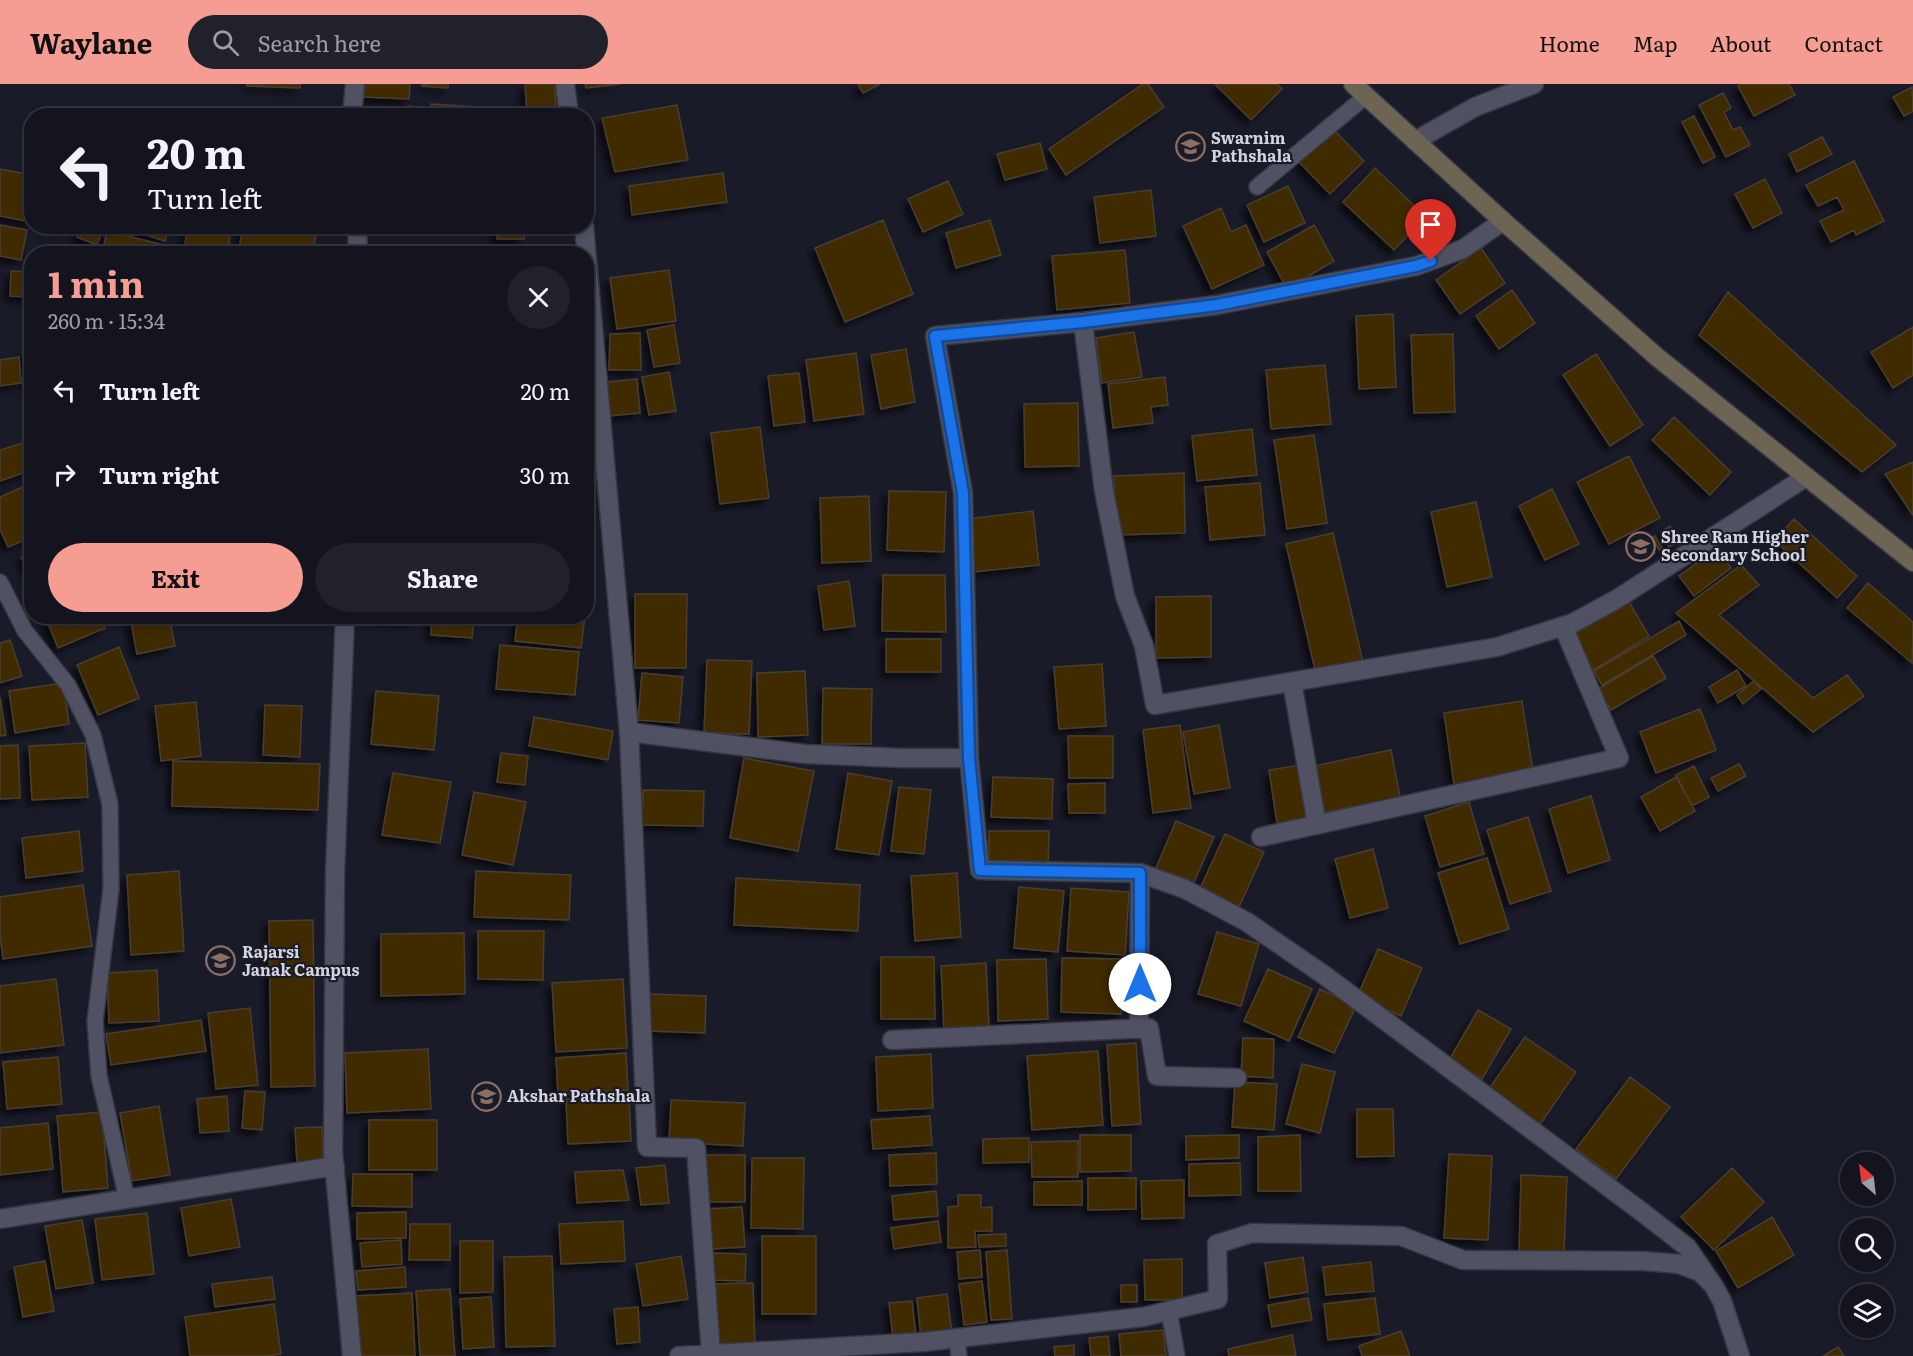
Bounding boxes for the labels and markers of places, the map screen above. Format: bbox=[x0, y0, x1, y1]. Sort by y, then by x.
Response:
place label: Swarnim Pathshala bbox=[1211, 125, 1292, 167]
school or university icon: Swarnim Pathshala bbox=[1174, 131, 1206, 163]
pin bbox=[1405, 199, 1456, 261]
place label: Shree Ram Higher Secondary School bbox=[1661, 524, 1809, 566]
school or university icon: Shree Ram Higher Secondary School bbox=[1624, 530, 1656, 562]
place label: Rajarsi Janak Campus bbox=[242, 939, 359, 981]
school or university icon: Rajarsi Janak Campus bbox=[205, 945, 237, 977]
school or university icon: Akshar Pathshala bbox=[470, 1080, 502, 1112]
place label: Akshar Pathshala bbox=[507, 1083, 651, 1107]

